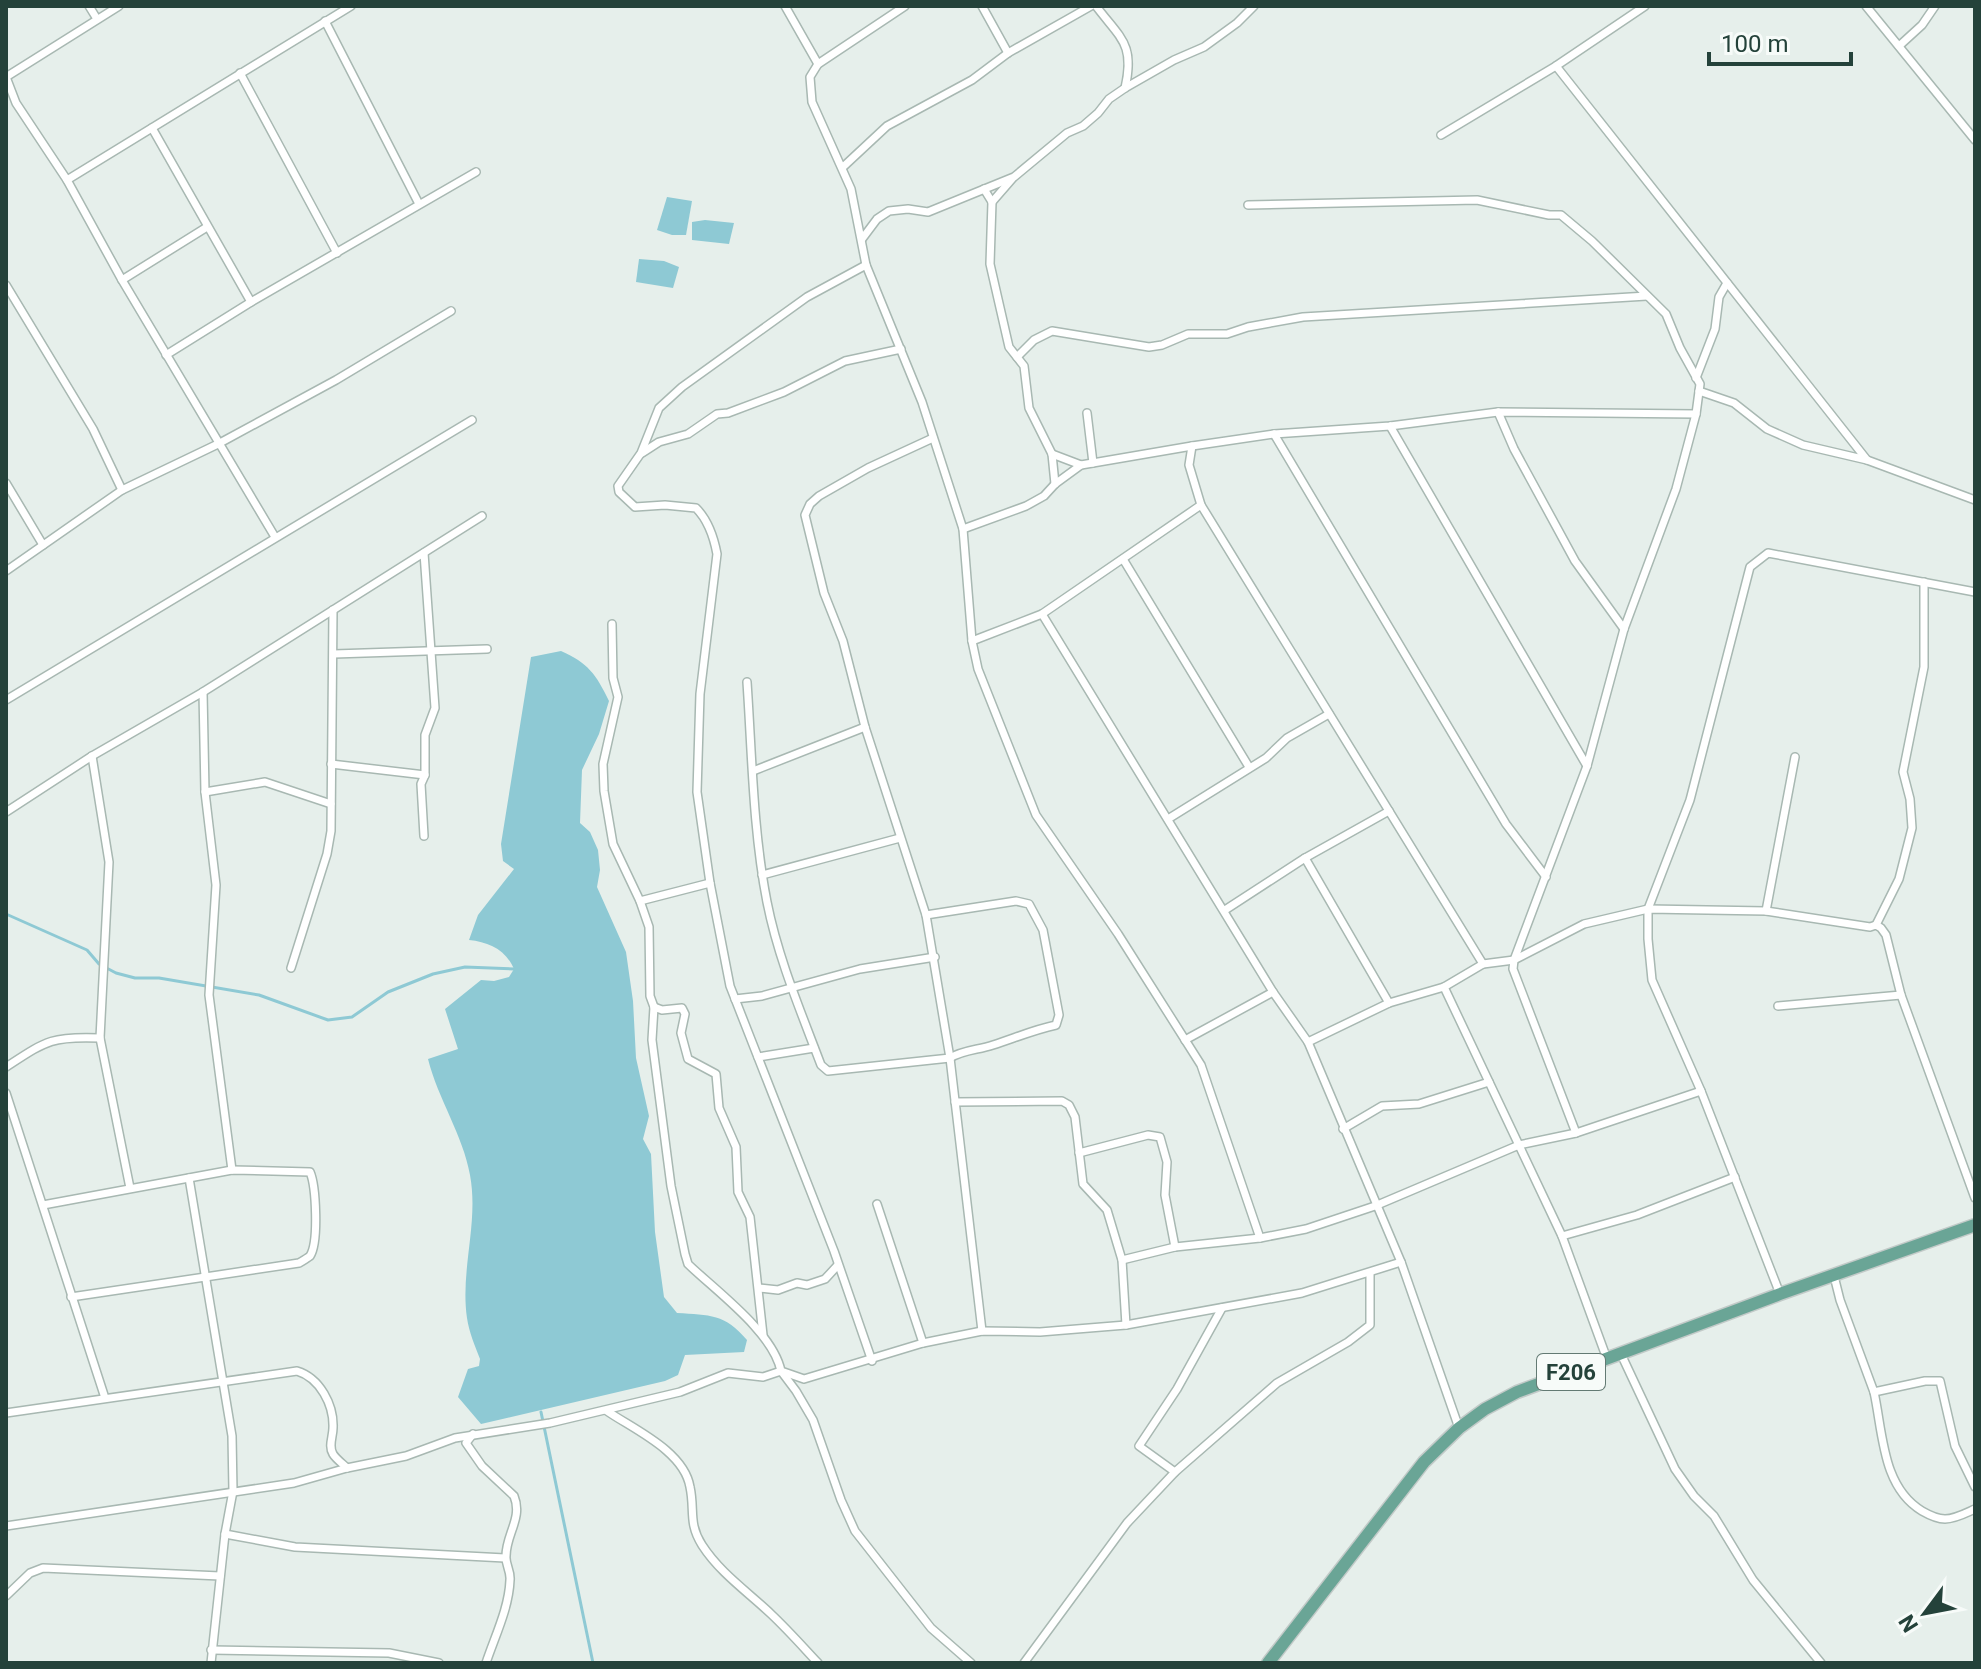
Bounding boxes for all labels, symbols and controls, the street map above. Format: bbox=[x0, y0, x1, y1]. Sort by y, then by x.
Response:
scale bar bbox=[1709, 16, 1851, 66]
text: 100 m bbox=[1721, 30, 1788, 58]
road number: F206 bbox=[1537, 1354, 1605, 1390]
north arrow bbox=[1885, 1573, 1965, 1653]
text: N bbox=[1894, 1610, 1923, 1637]

